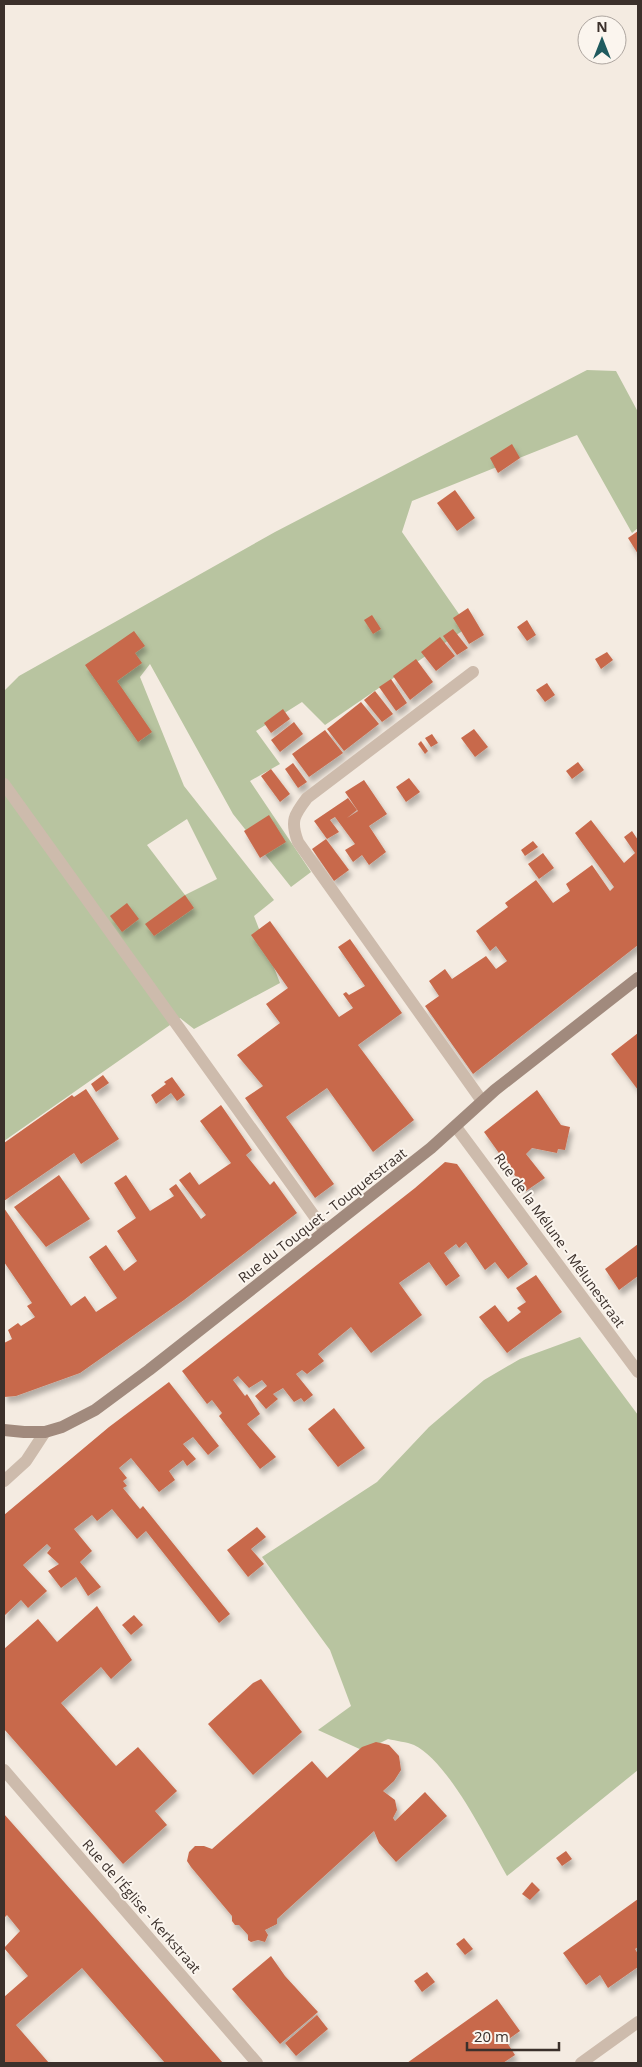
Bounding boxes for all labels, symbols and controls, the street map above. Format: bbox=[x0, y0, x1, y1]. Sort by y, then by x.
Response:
north arrow bbox=[577, 15, 627, 65]
text: N bbox=[596, 17, 608, 36]
street label: Rue du Touquet - Touquetstraat bbox=[234, 1143, 410, 1287]
street label: Rue de la Mélune - Mélunestraat bbox=[490, 1149, 630, 1331]
street label: Rue de l'Église - Kerkstraat bbox=[79, 1835, 205, 1977]
scale bar bbox=[467, 2020, 560, 2052]
text: 20 m bbox=[474, 2026, 509, 2046]

